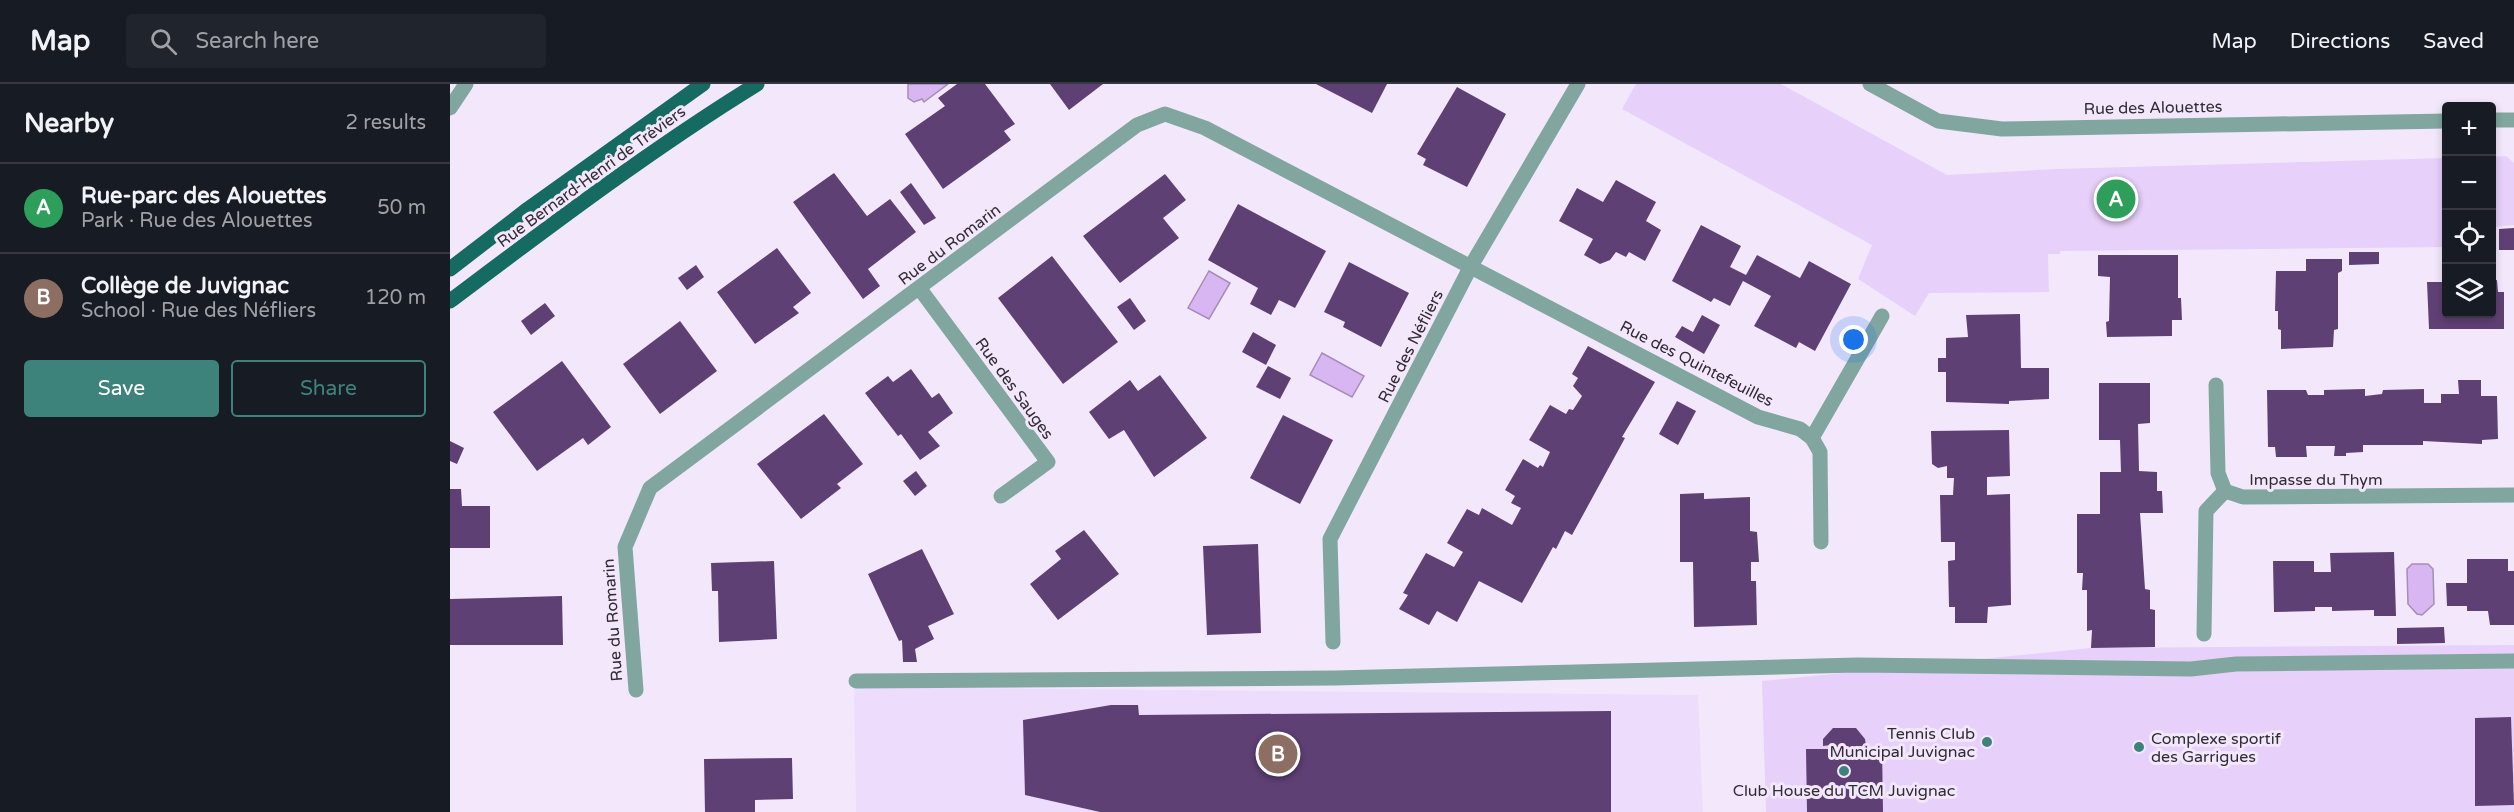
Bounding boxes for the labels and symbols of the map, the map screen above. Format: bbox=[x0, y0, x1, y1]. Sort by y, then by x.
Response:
street label: Rue des Alouettes bbox=[2084, 97, 2222, 119]
street label: Rue Bernard-Henri de Tréviers bbox=[493, 102, 690, 252]
pin: A bbox=[2096, 176, 2136, 222]
street label: Rue du Romarin bbox=[894, 200, 1005, 290]
street label: Rue des Néfliers bbox=[1374, 287, 1448, 406]
street label: Rue des Quintefeuilles bbox=[1616, 316, 1777, 411]
your location bbox=[1839, 325, 1868, 354]
street label: Rue des Sauges bbox=[971, 334, 1058, 443]
street label: Impasse du Thym bbox=[2249, 470, 2383, 490]
street label: Rue du Romarin bbox=[599, 558, 627, 682]
place label: Tennis Club Municipal Juvignac bbox=[1830, 724, 1975, 762]
place label: Complexe sportif des Garrigues bbox=[2151, 729, 2282, 767]
pin: B bbox=[1258, 732, 1298, 776]
marker: Tennis Club Municipal Juvignac bbox=[1980, 735, 1994, 749]
marker: Complexe sportif des Garrigues bbox=[2132, 740, 2146, 754]
marker: Club House du TCM Juvignac bbox=[1837, 764, 1851, 778]
place label: Club House du TCM Juvignac bbox=[1733, 781, 1955, 801]

